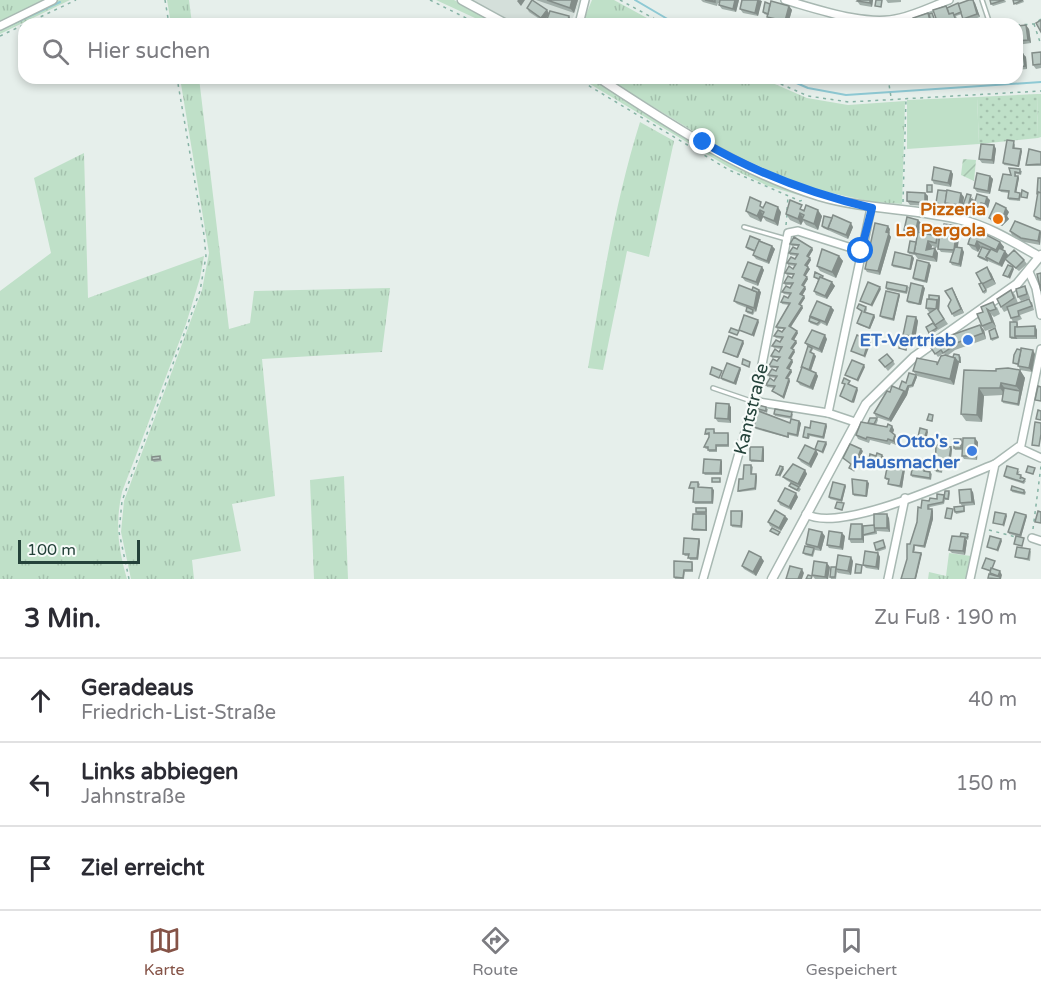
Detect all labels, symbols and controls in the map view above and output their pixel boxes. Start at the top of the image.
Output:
search box [18,18,1023,84]
icon: search [39,35,72,68]
text: Hier suchen [87,38,210,64]
route end [689,128,715,154]
place label: Pizzeria La Pergola [895,198,986,241]
marker: Pizzeria La Pergola [991,212,1005,226]
route start [847,237,873,263]
place label: ET-Vertrieb [860,329,956,351]
marker: ET-Vertrieb [961,333,975,347]
street label: Kantstraße [729,361,773,457]
place label: Otto's - Hausmacher [852,430,961,473]
marker: Otto's - Hausmacher [965,444,979,458]
scale bar [18,537,140,564]
text: 100 m [27,540,76,560]
text: 3 Min. [24,603,101,634]
text: Zu Fuß · 190 m [874,606,1017,630]
text: Geradeaus [81,675,193,701]
icon: ahead [24,684,57,717]
text: 40 m [968,688,1017,712]
text: Friedrich-List-Straße [81,701,276,725]
text: Links abbiegen [81,759,239,785]
icon: left [24,768,57,801]
text: 150 m [956,772,1017,796]
text: Jahnstraße [81,785,185,809]
icon: arrive [24,852,57,885]
text: Ziel erreicht [81,855,204,881]
tab: Karte [144,924,185,980]
tab: Route [472,924,518,980]
tab: Gespeichert [806,924,897,980]

